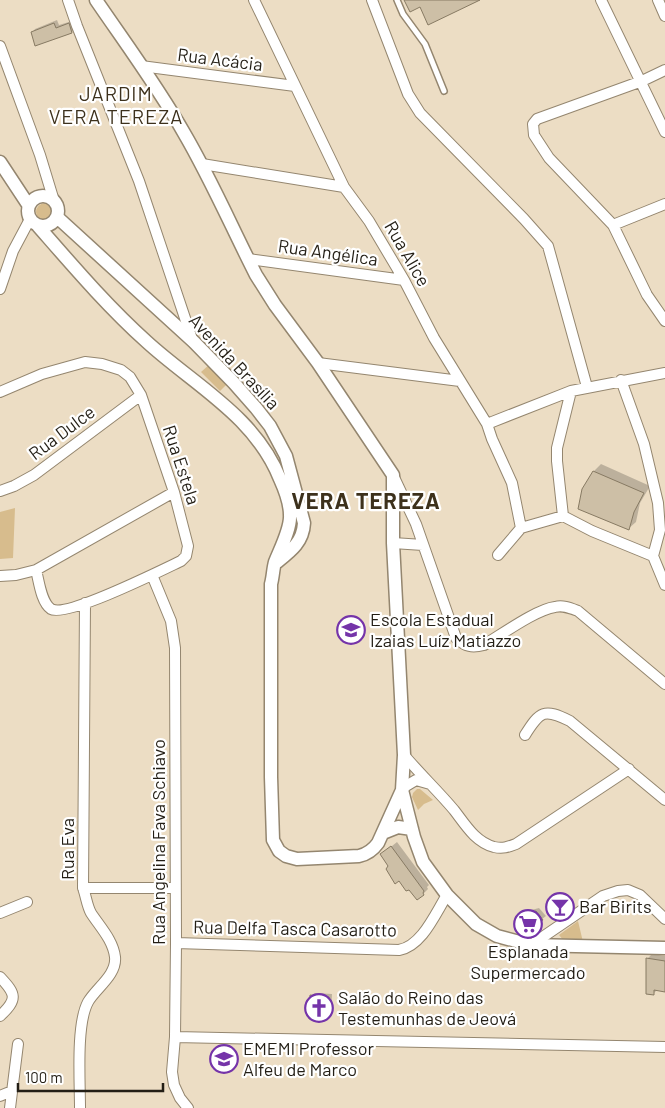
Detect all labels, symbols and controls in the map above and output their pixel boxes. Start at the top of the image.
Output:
street label: Rua Acácia [176,43,264,75]
district label: JARDIM VERA TEREZA [49,81,183,128]
street label: Rua Alice [380,217,435,290]
street label: Rua Angélica [277,234,379,270]
street label: Avenida Brasília [185,309,285,414]
street label: Rua Dulce [24,400,99,464]
street label: Rua Estela [159,422,205,507]
district label: VERA TEREZA [291,487,441,513]
place label: Escola Estadual Izaias Luíz Matiazzo [370,608,521,651]
school or university icon: Escola Estadual Izaias Luíz Matiazzo [336,615,366,645]
street label: Rua Angelina Fava Schiavo [147,739,169,945]
street label: Rua Eva [56,818,78,880]
bar icon: Bar Birits [545,892,575,922]
place label: Bar Birits [579,895,652,917]
supermarket icon: Esplanada Supermercado [513,909,543,939]
street label: Rua Delfa Tasca Casarotto [193,915,397,941]
place label: Esplanada Supermercado [470,940,586,983]
place label: Salão do Reino das Testemunhas de Jeová [338,986,516,1029]
church icon: Salão do Reino das Testemunhas de Jeová [304,993,334,1023]
place label: EMEMI Professor Alfeu de Marco [243,1037,374,1080]
school or university icon: EMEMI Professor Alfeu de Marco [209,1044,239,1074]
scale bar [18,1060,162,1092]
text: 100 m [25,1068,63,1086]

